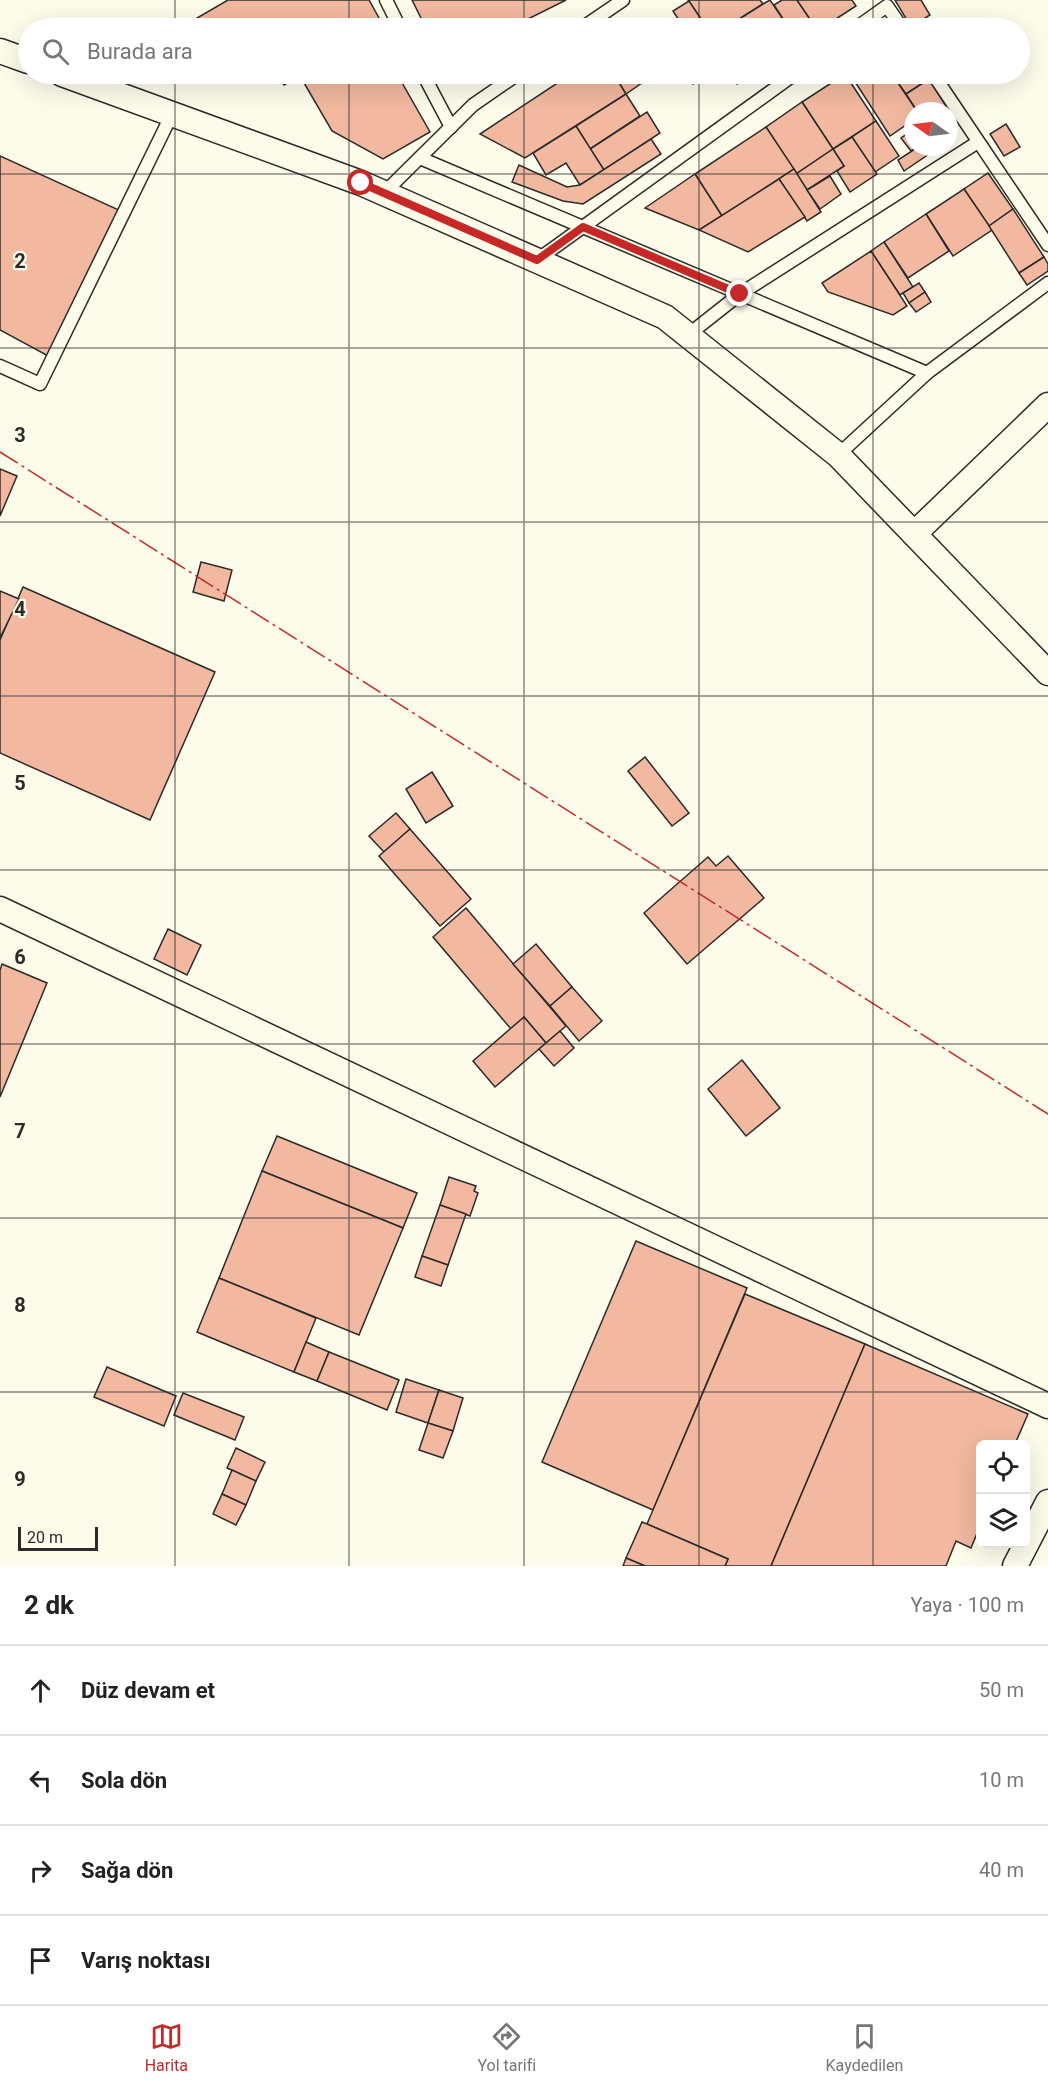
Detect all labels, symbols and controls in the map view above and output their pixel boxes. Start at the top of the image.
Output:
search box [18,18,1030,84]
icon: search [39,35,72,68]
text: Burada ara [87,39,193,64]
north arrow [904,102,958,156]
route start [347,169,373,195]
text: 2 [14,249,26,273]
route end [726,280,752,306]
text: 3 [14,423,26,447]
text: 4 [14,597,26,621]
text: 5 [14,771,26,795]
text: 6 [14,945,26,969]
text: 7 [14,1119,26,1143]
text: 8 [14,1293,26,1317]
map controls [976,1440,1030,1548]
button: locate [976,1440,1030,1494]
text: 9 [14,1467,26,1491]
button: layers [976,1494,1030,1548]
scale bar [18,1524,98,1552]
text: 20 m [27,1528,63,1547]
text: 2 dk [24,1590,74,1620]
text: Yaya · 100 m [910,1593,1024,1617]
icon: ahead [24,1674,57,1707]
text: Düz devam et [81,1678,215,1703]
text: 50 m [979,1678,1024,1702]
icon: left [24,1764,57,1797]
text: Sola dön [81,1768,167,1793]
text: 10 m [979,1768,1024,1792]
icon: right [24,1854,57,1887]
text: Sağa dön [81,1858,173,1883]
text: 40 m [979,1858,1024,1882]
icon: arrive [24,1944,57,1977]
text: Varış noktası [81,1948,211,1973]
tab: Harita [145,2020,188,2075]
tab: Yol tarifi [477,2020,536,2075]
tab: Kaydedilen [826,2020,903,2075]

